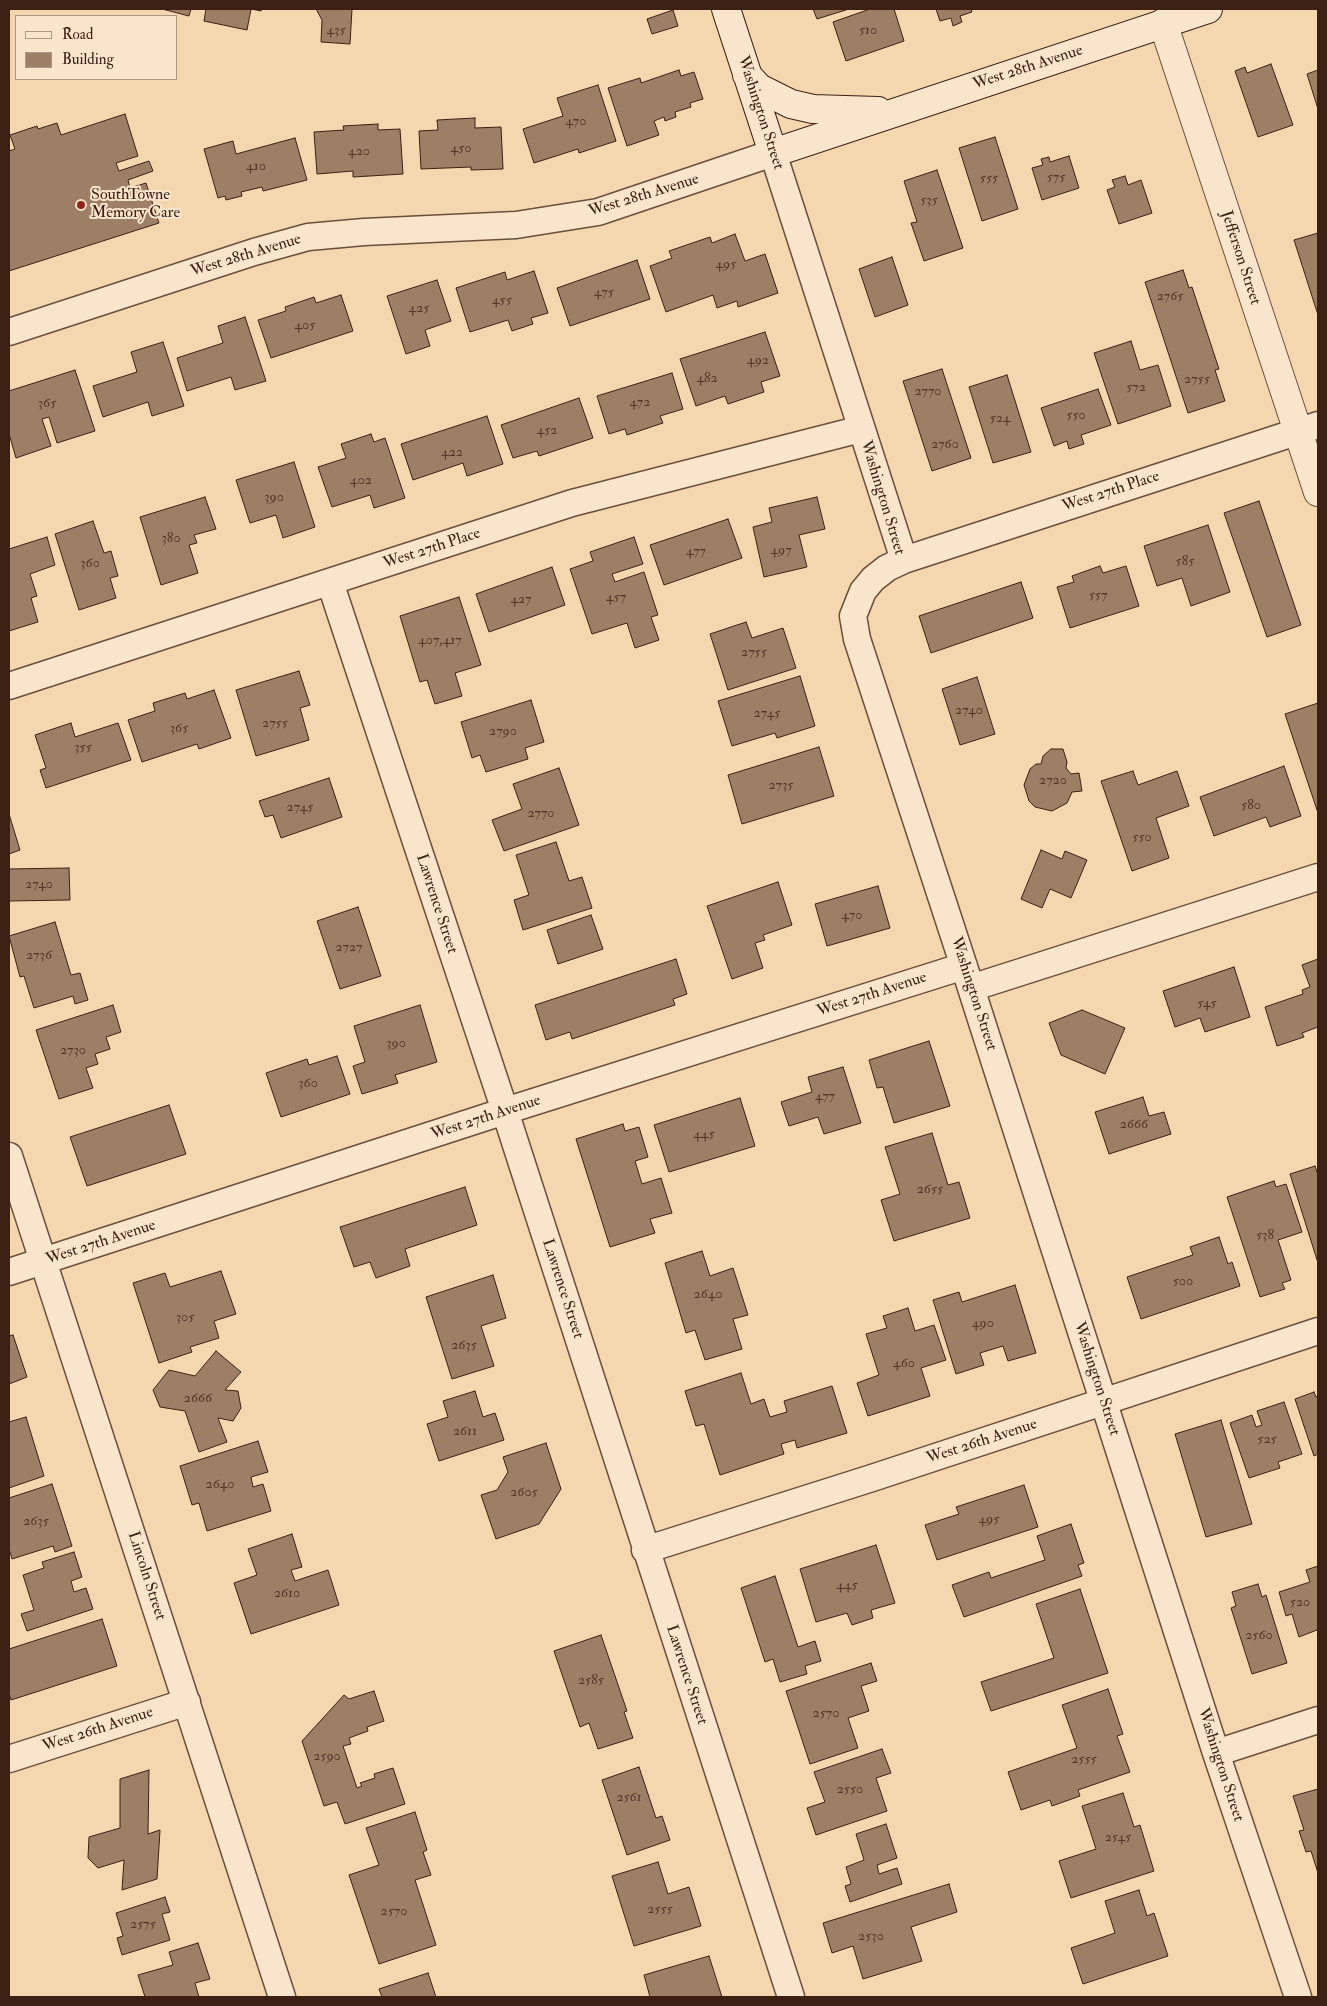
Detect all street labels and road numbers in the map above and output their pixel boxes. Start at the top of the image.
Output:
street label: West 28th Avenue [971,41,1085,95]
street label: Washington Street [733,54,787,172]
street label: West 28th Avenue [586,170,702,222]
street label: Jefferson Street [1216,208,1264,308]
street label: West 28th Avenue [188,230,304,282]
street label: Washington Street [855,438,909,558]
street label: West 27th Place [1060,467,1162,517]
street label: West 27th Place [381,524,483,574]
street label: Lawrence Street [411,852,461,956]
street label: Washington Street [946,935,1000,1053]
street label: West 27th Avenue [815,968,929,1022]
street label: West 27th Avenue [429,1091,543,1145]
street label: West 27th Avenue [44,1216,158,1270]
street label: Lawrence Street [537,1237,587,1341]
street label: Washington Street [1069,1320,1123,1438]
street label: West 26th Avenue [924,1415,1040,1469]
street label: Lincoln Street [123,1529,169,1623]
street label: Lawrence Street [661,1623,711,1727]
street label: West 26th Avenue [40,1703,156,1757]
street label: Washington Street [1193,1706,1247,1824]

